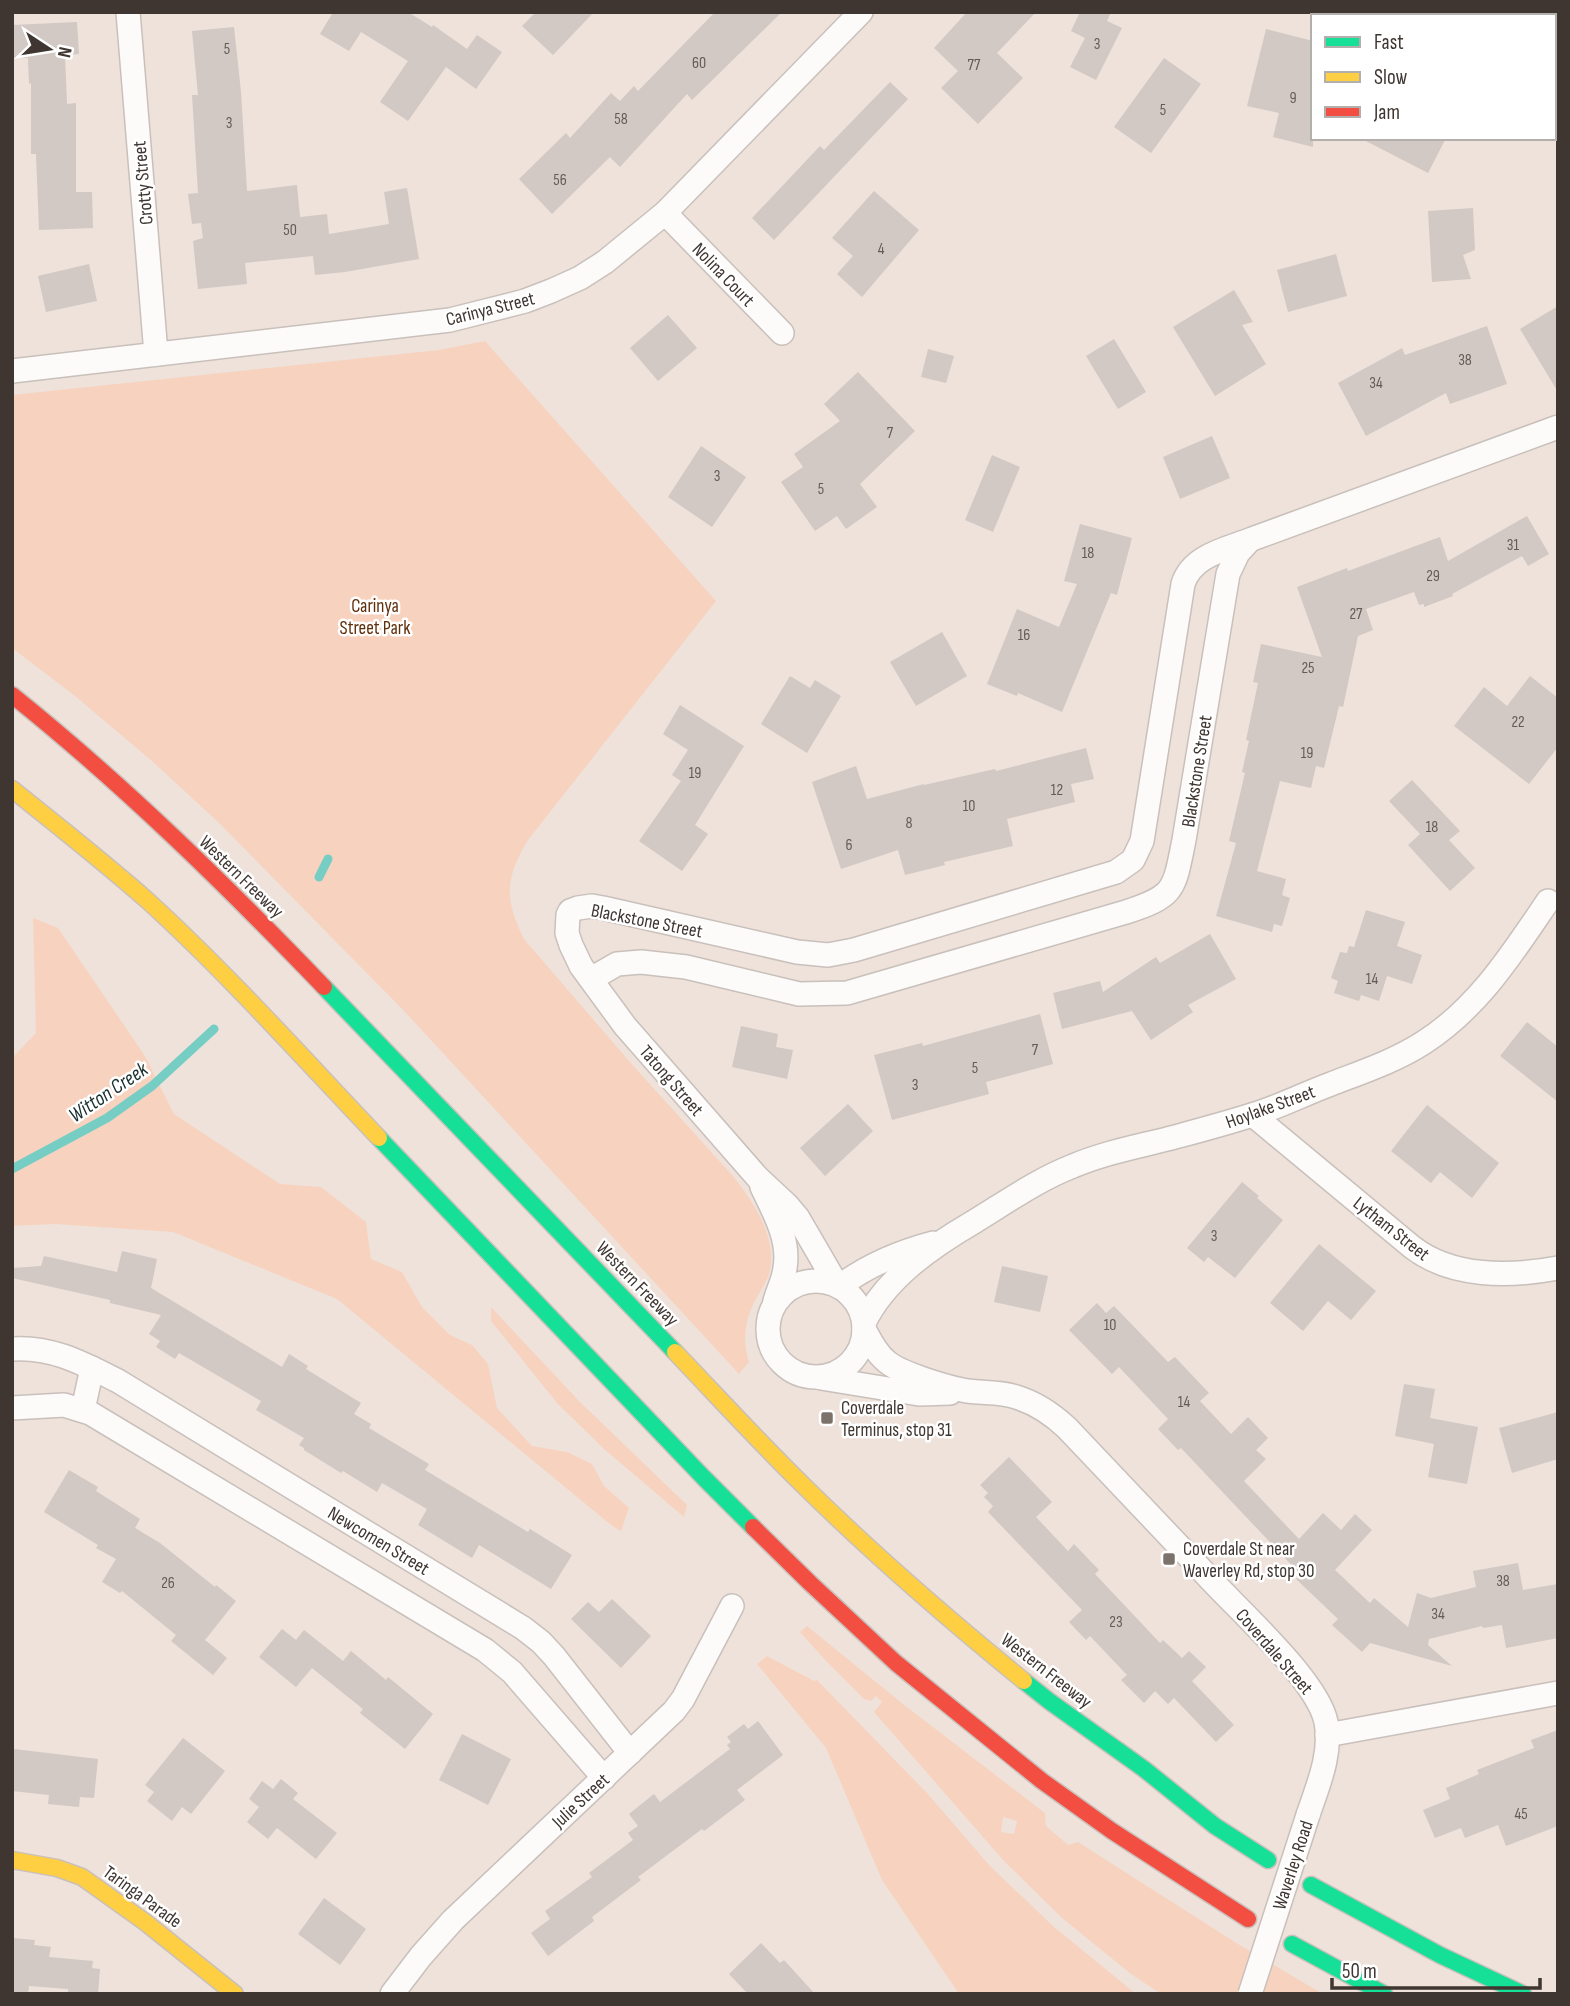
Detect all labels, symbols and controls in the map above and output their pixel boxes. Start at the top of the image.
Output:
north arrow [14,14,84,84]
legend [1311,14,1556,140]
text: Fast [1374,30,1404,55]
house number: 3 [1094,35,1100,54]
house number: 5 [224,40,230,59]
text: N [52,45,76,60]
house number: 60 [692,54,706,73]
house number: 77 [968,56,981,75]
text: Slow [1374,65,1408,90]
house number: 9 [1289,89,1297,108]
text: Jam [1373,100,1400,125]
house number: 5 [1160,101,1166,120]
house number: 58 [614,110,628,129]
house number: 3 [226,114,232,133]
street label: Crotty Street [128,140,159,226]
house number: 56 [553,171,567,190]
house number: 50 [283,221,297,240]
street label: Nolina Court [687,238,759,312]
house number: 4 [878,240,885,259]
street label: Carinya Street [444,287,537,332]
house number: 38 [1458,351,1472,370]
house number: 34 [1369,374,1383,393]
house number: 7 [887,424,894,443]
house number: 3 [714,467,720,486]
house number: 5 [818,480,824,499]
house number: 31 [1507,536,1520,555]
house number: 18 [1082,544,1094,563]
house number: 29 [1426,567,1440,586]
park label: Carinya Street Park [340,595,411,640]
house number: 27 [1349,605,1363,624]
house number: 16 [1018,626,1030,645]
house number: 25 [1301,659,1315,678]
street label: Blackstone Street [1177,713,1218,829]
house number: 22 [1511,713,1525,732]
house number: 19 [1301,744,1313,763]
house number: 19 [689,764,701,783]
house number: 12 [1051,781,1063,800]
house number: 10 [963,797,975,816]
house number: 8 [905,814,913,833]
house number: 18 [1426,818,1438,837]
street label: Western Freeway [194,831,289,924]
house number: 6 [845,836,853,855]
street label: Blackstone Street [589,899,705,944]
house number: 14 [1366,970,1378,989]
street label: Tatong Street [634,1041,708,1121]
house number: 7 [1032,1041,1039,1060]
water label: Witton Creek [64,1056,154,1128]
house number: 5 [972,1059,978,1078]
house number: 3 [912,1076,918,1095]
street label: Hoylake Street [1223,1081,1318,1134]
street label: Lytham Street [1348,1192,1434,1266]
house number: 3 [1211,1227,1217,1246]
street label: Western Freeway [591,1237,683,1332]
house number: 10 [1104,1316,1116,1335]
house number: 14 [1178,1393,1190,1412]
place label: Coverdale Terminus, stop 31 [841,1397,952,1442]
marker: Coverdale Terminus, stop 31 [819,1410,835,1426]
street label: Newcomen Street [323,1502,433,1581]
place label: Coverdale St near Waverley Rd, stop 30 [1183,1538,1315,1583]
marker: Coverdale St near Waverley Rd, stop 30 [1161,1551,1177,1567]
house number: 38 [1496,1572,1510,1591]
house number: 26 [161,1574,175,1593]
street label: Coverdale Street [1230,1604,1318,1700]
house number: 34 [1431,1605,1445,1624]
house number: 23 [1109,1613,1123,1632]
street label: Western Freeway [996,1629,1097,1714]
street label: Julie Street [547,1769,615,1834]
house number: 45 [1514,1805,1528,1824]
street label: Waverley Road [1268,1818,1319,1913]
street label: Taringa Parade [98,1861,186,1933]
scale bar [1332,1946,1540,1990]
text: 50 m [1342,1959,1377,1984]

